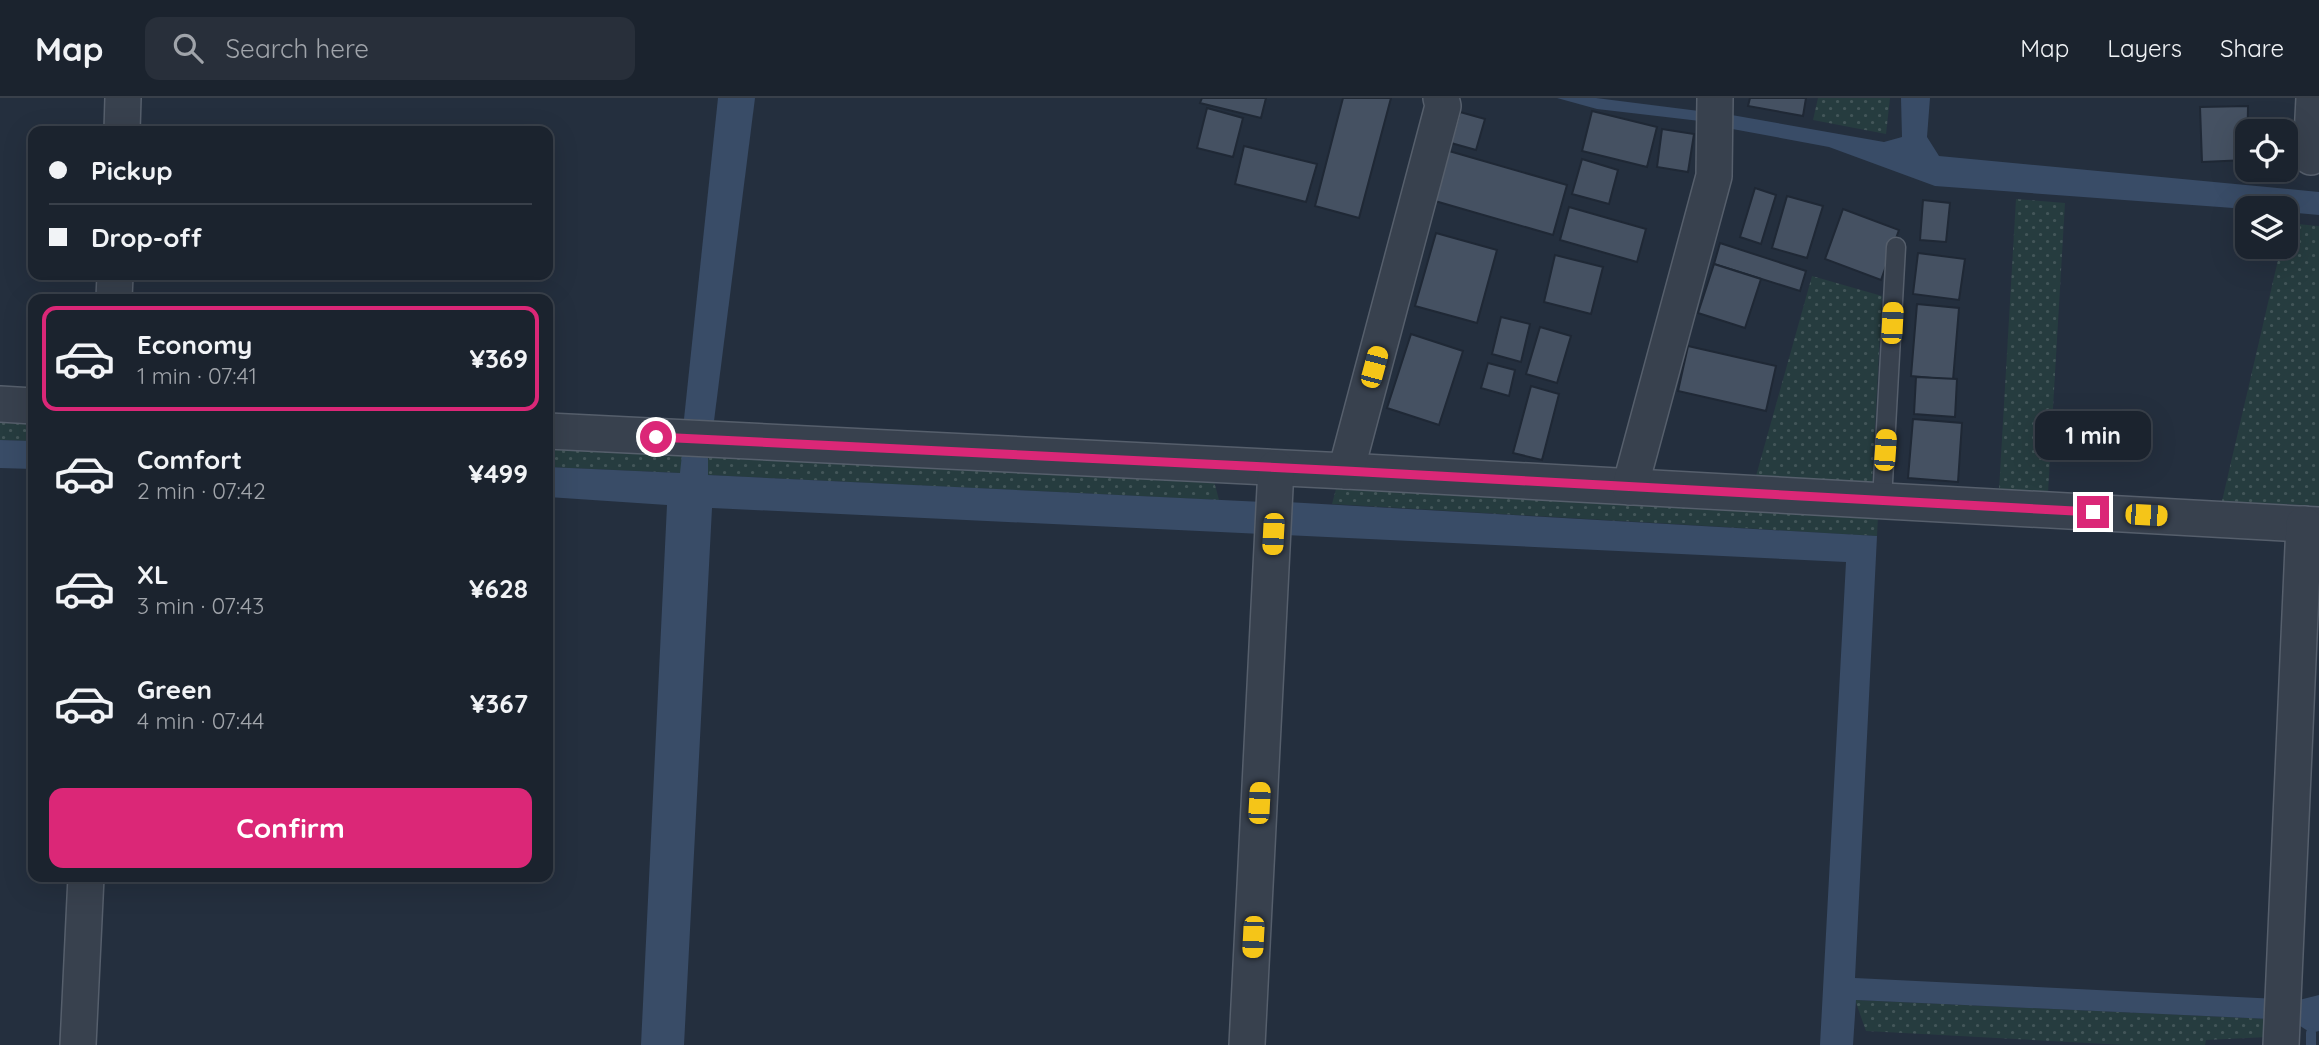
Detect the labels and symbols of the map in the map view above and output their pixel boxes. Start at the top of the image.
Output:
car [1881,301,1904,345]
car [1359,344,1390,390]
callout: 1 min [2035,410,2151,460]
route start [640,421,672,453]
car [1874,428,1897,472]
route end [2077,496,2109,528]
car [2125,503,2168,527]
car [1262,512,1285,556]
car [1248,781,1271,825]
car [1242,915,1265,959]

